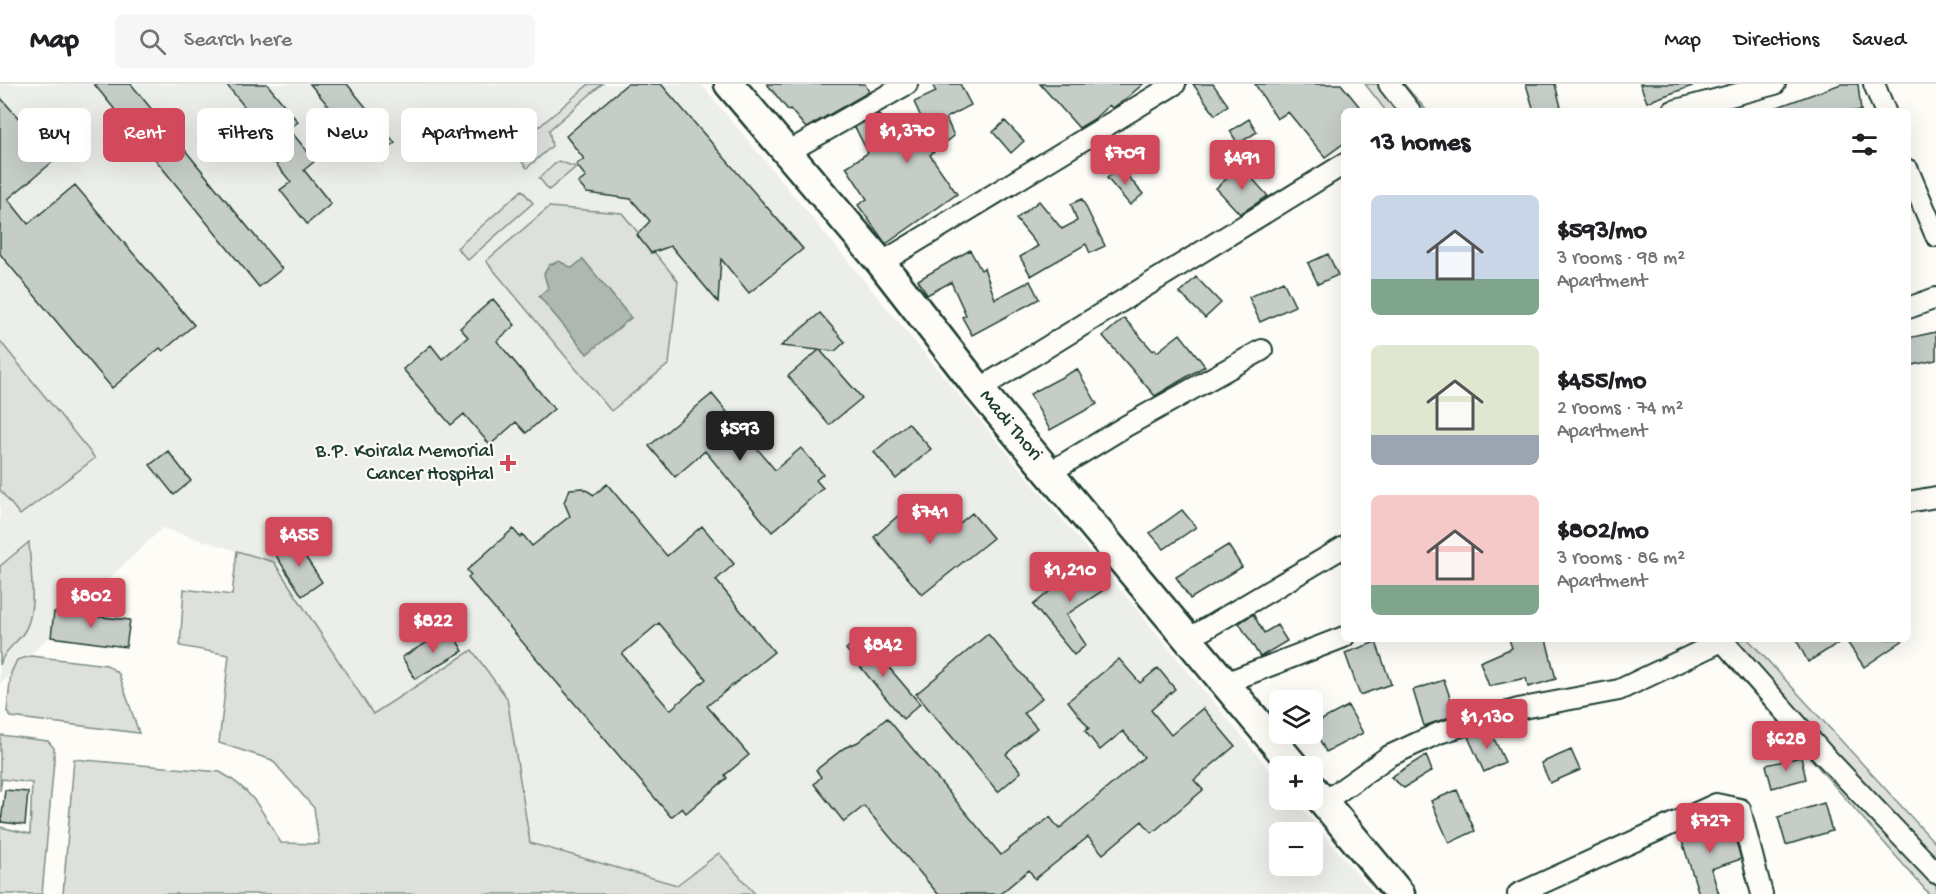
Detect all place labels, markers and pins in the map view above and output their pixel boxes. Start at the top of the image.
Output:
pin: $1,370 [858,113,956,164]
pin: $709 [1089,135,1161,186]
pin: $491 [1206,140,1278,191]
pin: $593 [704,411,776,462]
place label: B.P. Koirala Memorial Cancer Hospital [315,441,494,487]
marker: B.P. Koirala Memorial Cancer Hospital [499,454,517,472]
pin: $741 [894,494,966,545]
pin: $455 [263,517,335,568]
pin: $1,210 [1021,552,1119,603]
pin: $802 [55,578,127,629]
pin: $822 [397,603,469,654]
pin: $842 [847,627,919,678]
pin: $1,130 [1438,699,1536,750]
pin: $628 [1750,721,1822,772]
pin: $727 [1674,803,1746,854]

